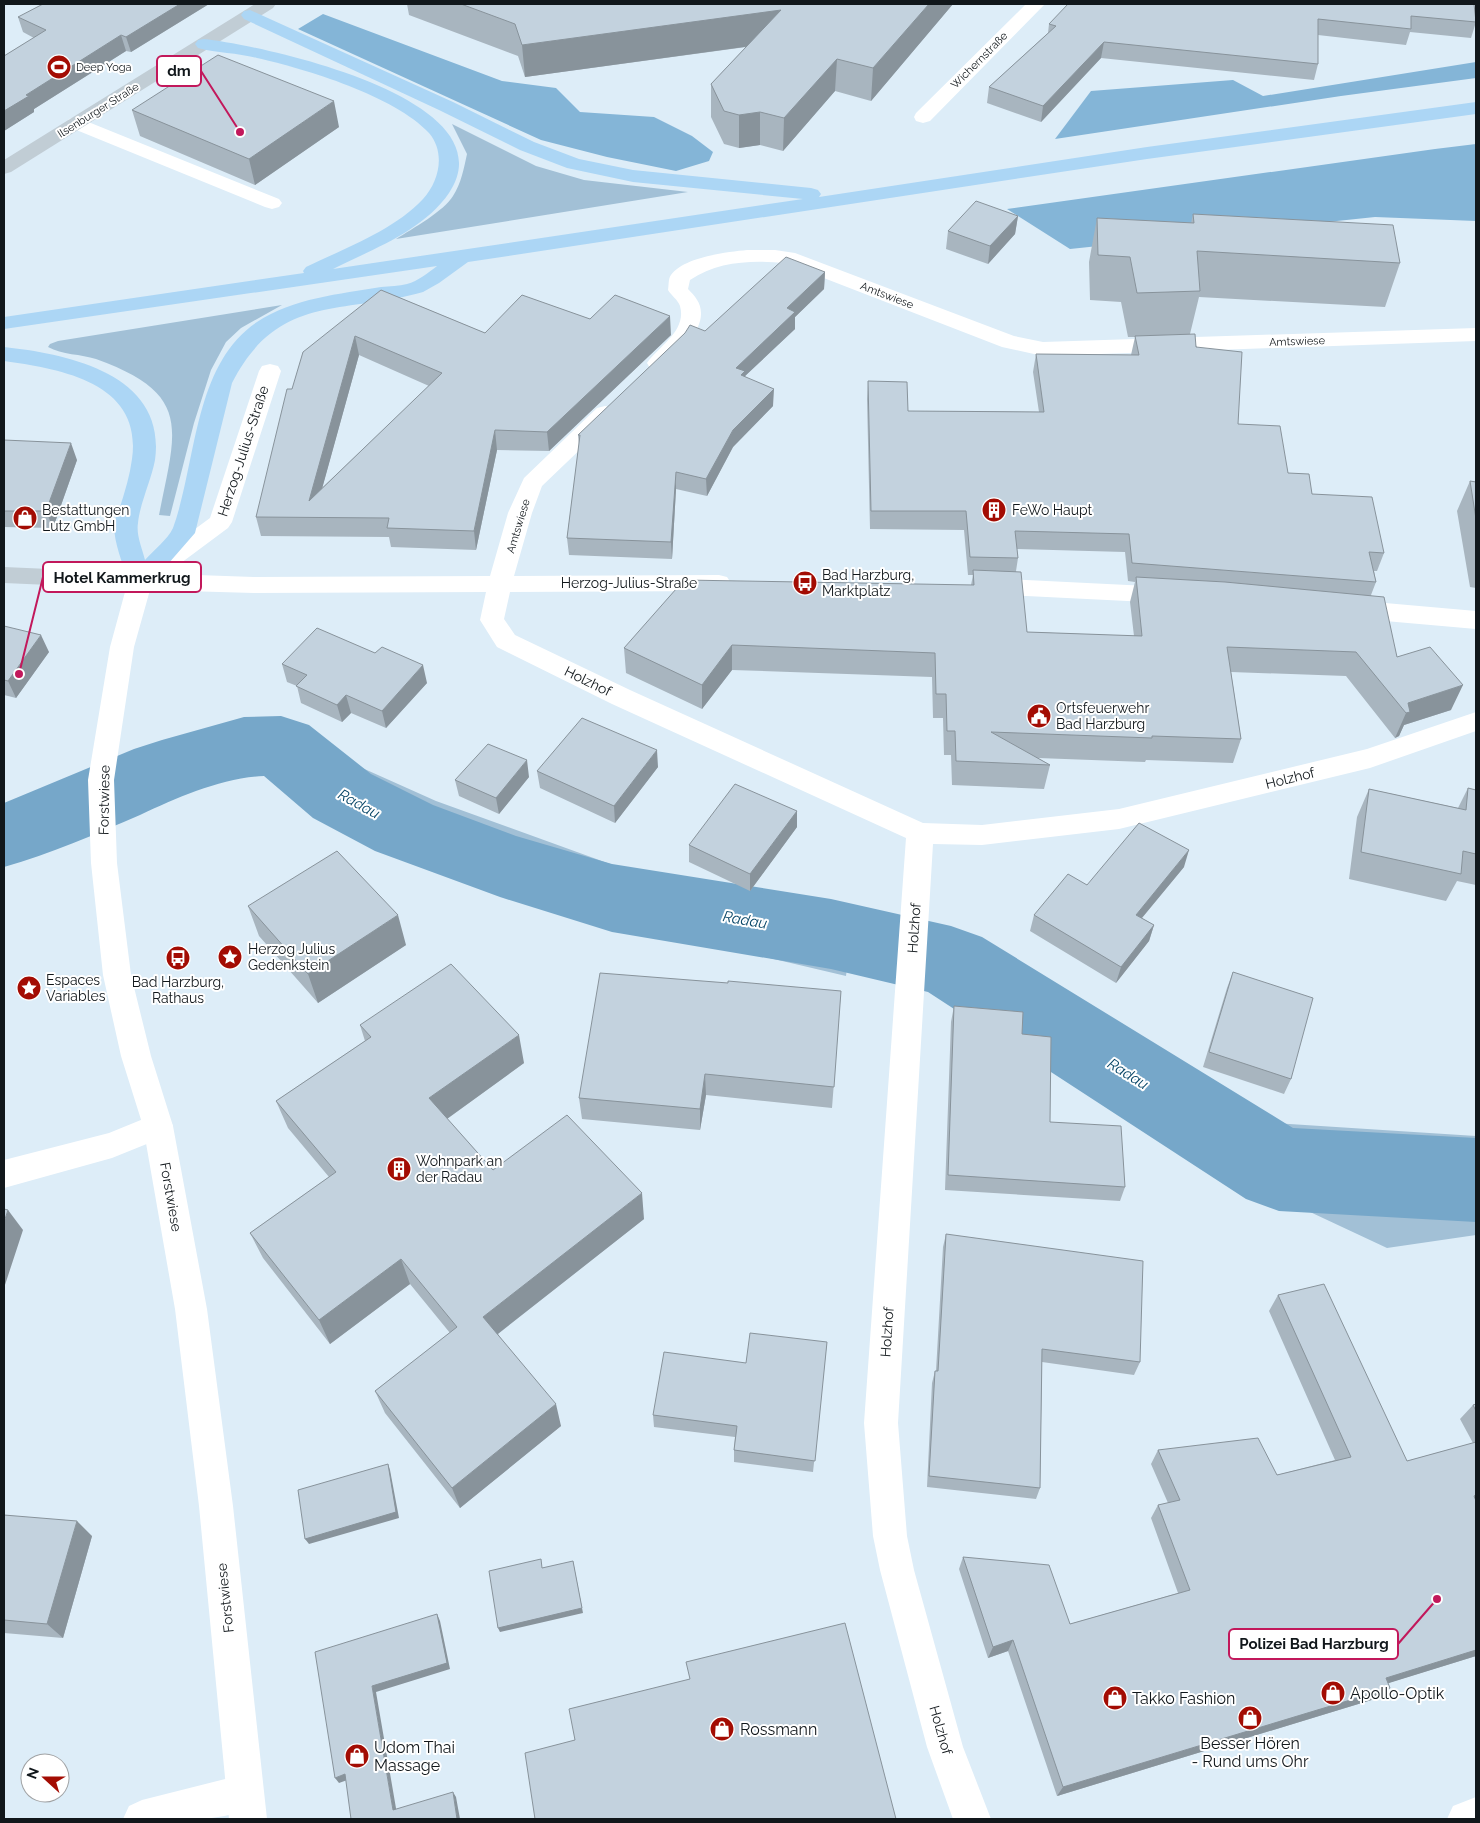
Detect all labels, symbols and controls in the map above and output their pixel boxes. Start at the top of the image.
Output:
street label: Wichernstraße [948,29,1011,91]
sports icon: Deep Yoga [46,54,72,80]
callout: dm [157,56,201,86]
place label: Deep Yoga [76,61,131,74]
text: dm [167,62,191,80]
street label: Ilsenburger Straße [55,80,142,141]
street label: Amtswiese [858,279,916,312]
street label: Amtswiese [1269,334,1326,349]
street label: Herzog-Julius-Straße [214,384,272,518]
street label: Amtswiese [504,497,533,555]
building icon: FeWo Haupt [981,497,1007,523]
place label: Bestattungen Lutz GmbH [42,502,129,534]
place label: FeWo Haupt [1012,502,1093,518]
shop icon: Bestattungen Lutz GmbH [12,505,38,531]
callout: Hotel Kammerkrug [43,562,201,592]
place label: Bad Harzburg, Marktplatz [822,567,914,599]
text: Hotel Kammerkrug [54,569,190,587]
bus stop icon: Bad Harzburg, Marktplatz [792,570,818,596]
street label: Herzog-Julius-Straße [561,575,697,591]
street label: Holzhof [562,663,615,700]
place label: Ortsfeuerwehr Bad Harzburg [1056,700,1149,732]
public building icon: Ortsfeuerwehr Bad Harzburg [1026,703,1052,729]
street label: Holzhof [1264,764,1318,792]
street label: Forstwiese [95,765,113,835]
water label: Radau [335,785,383,823]
street label: Holzhof [904,901,924,954]
water label: Radau [721,907,769,933]
place label: Herzog Julius Gedenkstein [248,941,335,973]
place icon: Herzog Julius Gedenkstein [217,944,243,970]
bus stop icon: Bad Harzburg, Rathaus [165,945,191,971]
place label: Espaces Variables [46,972,106,1004]
place label: Bad Harzburg, Rathaus [132,974,224,1006]
place icon: Espaces Variables [16,975,42,1001]
water label: Radau [1104,1055,1152,1094]
place label: Wohnpark an der Radau [416,1153,502,1185]
building icon: Wohnpark an der Radau [386,1156,412,1182]
street label: Forstwiese [157,1161,185,1233]
street label: Holzhof [877,1305,897,1358]
street label: Forstwiese [213,1562,237,1634]
callout: Polizei Bad Harzburg [1229,1629,1398,1659]
text: Polizei Bad Harzburg [1239,1635,1389,1653]
shop icon: Apollo-Optik [1320,1680,1346,1706]
place label: Apollo-Optik [1350,1684,1445,1703]
shop icon: Takko Fashion [1102,1685,1128,1711]
place label: Takko Fashion [1132,1689,1235,1708]
street label: Holzhof [926,1704,956,1758]
shop icon: Besser Hören - Rund ums Ohr [1237,1705,1263,1731]
shop icon: Rossmann [709,1716,735,1742]
place label: Rossmann [740,1720,817,1739]
place label: Besser Hören - Rund ums Ohr [1192,1734,1309,1771]
place label: Udom Thai Massage [374,1738,455,1775]
shop icon: Udom Thai Massage [344,1743,370,1769]
north arrow [20,1753,70,1803]
text: N [23,1765,42,1781]

